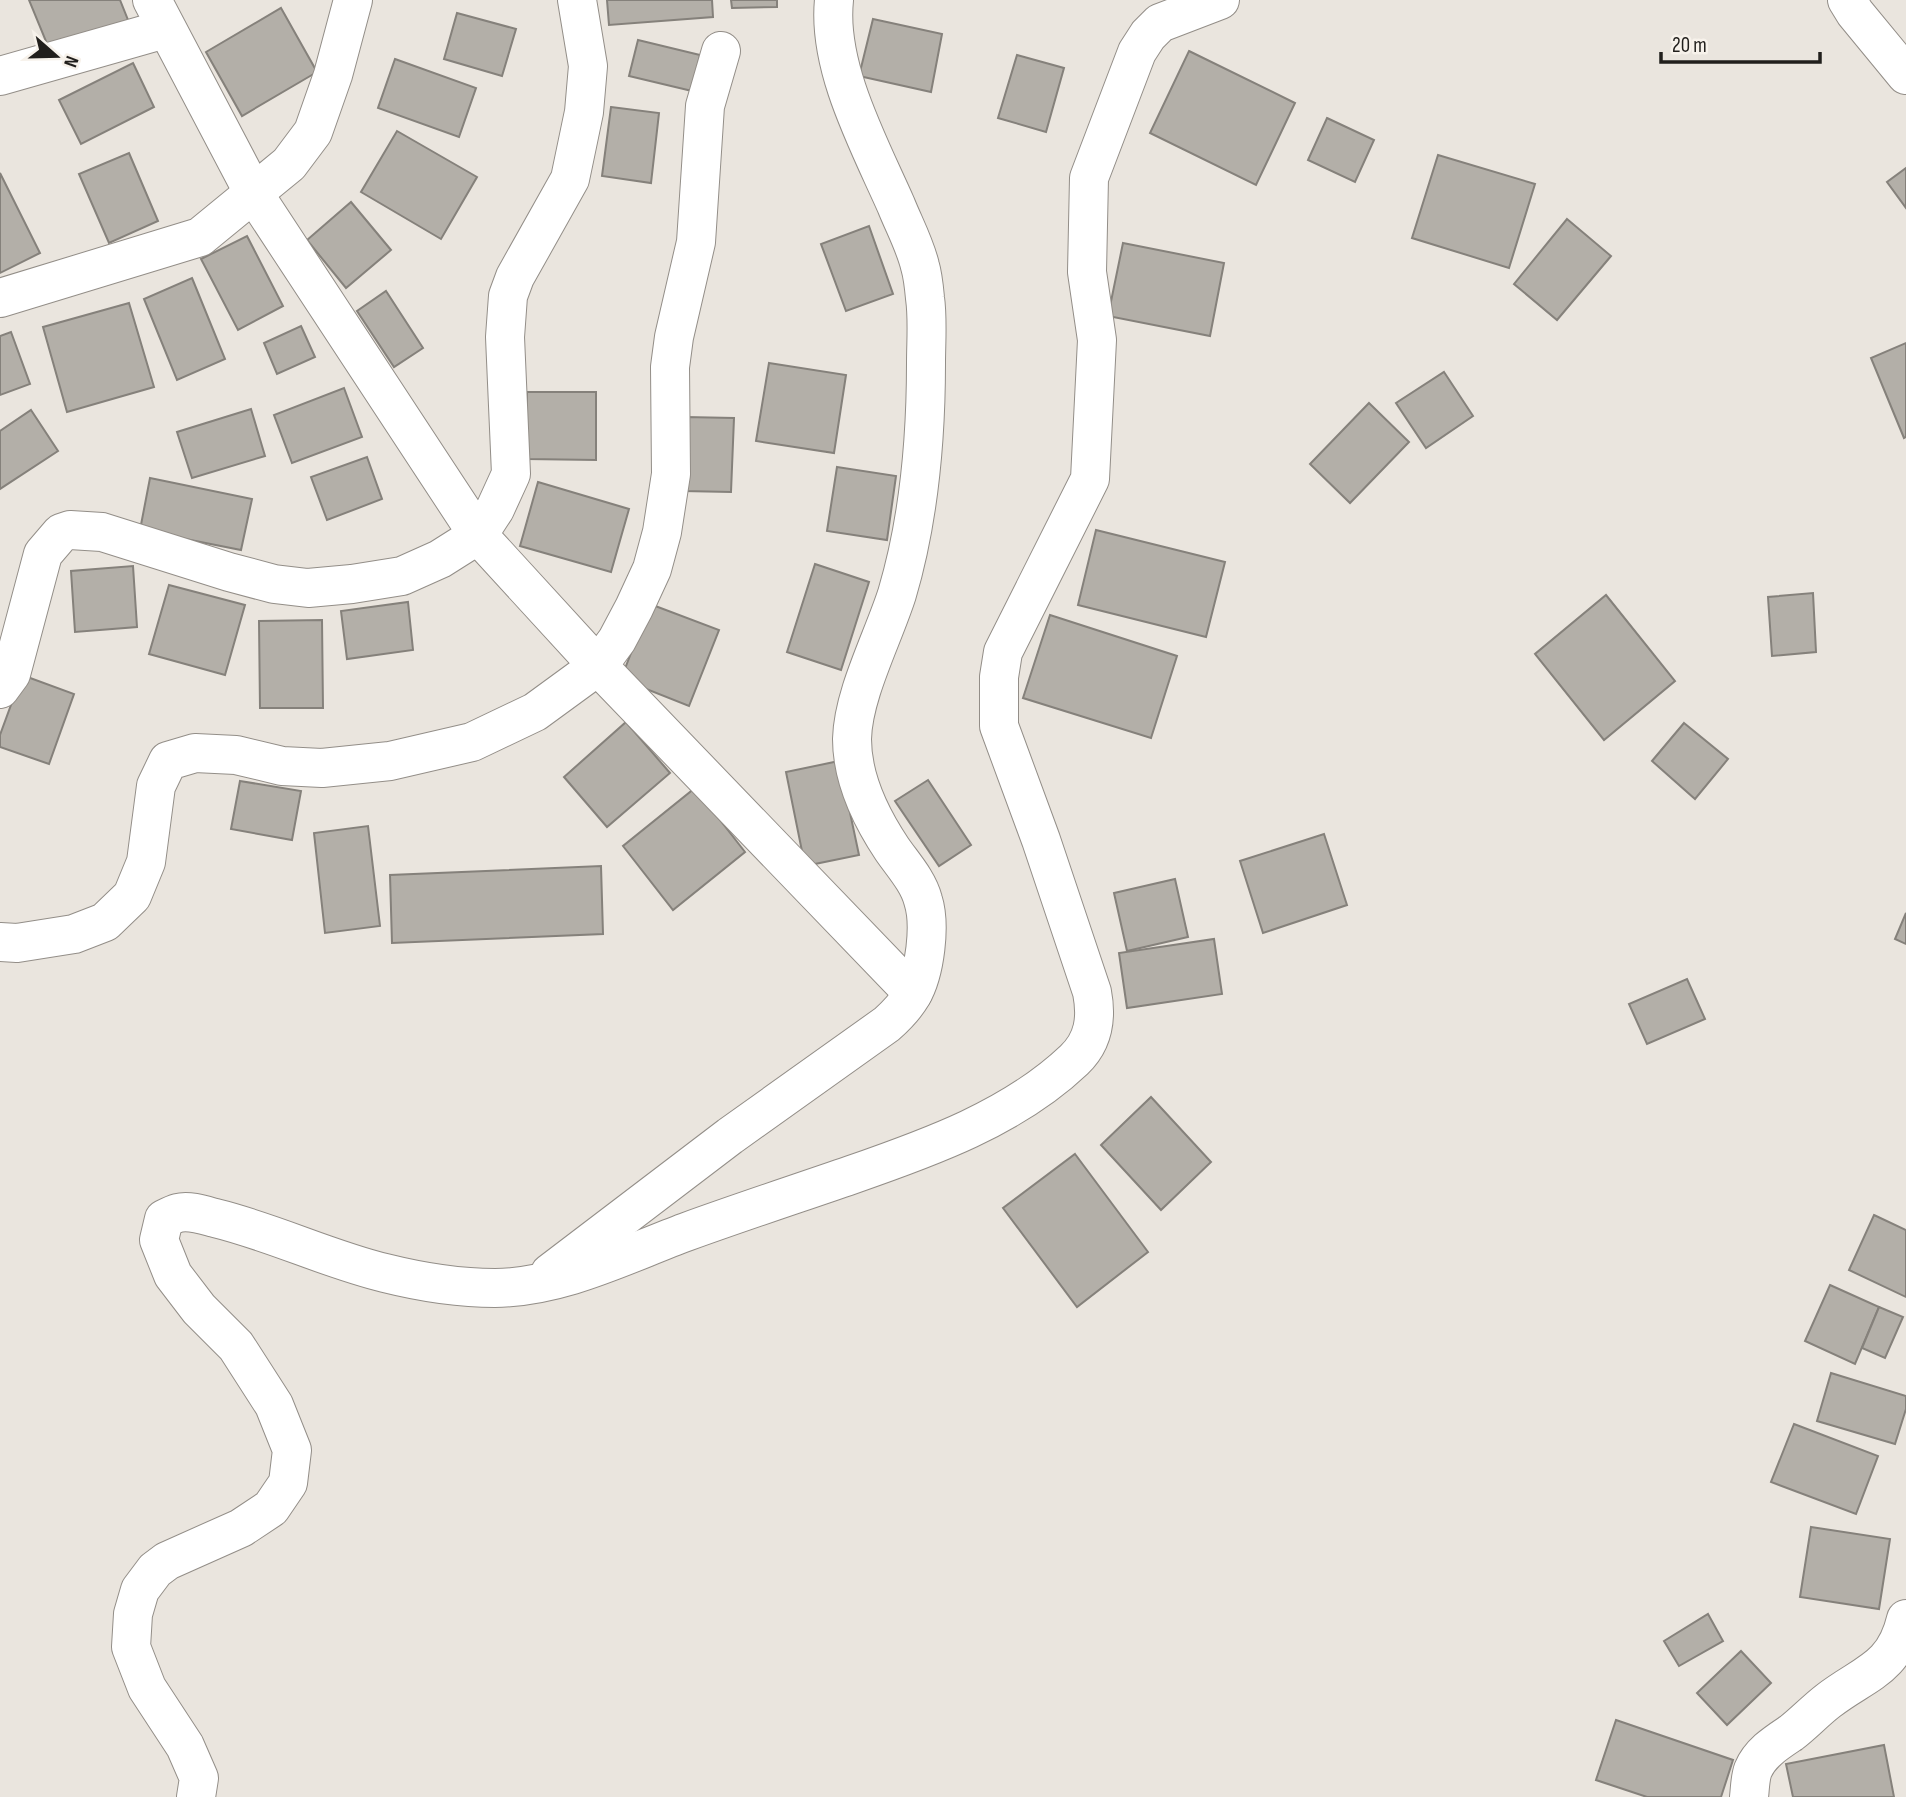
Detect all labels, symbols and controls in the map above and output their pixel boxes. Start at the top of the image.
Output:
north arrow [21,21,91,91]
scale bar [1661,21,1820,65]
text: 20 m [1672,33,1707,58]
text: N [58,53,83,70]

